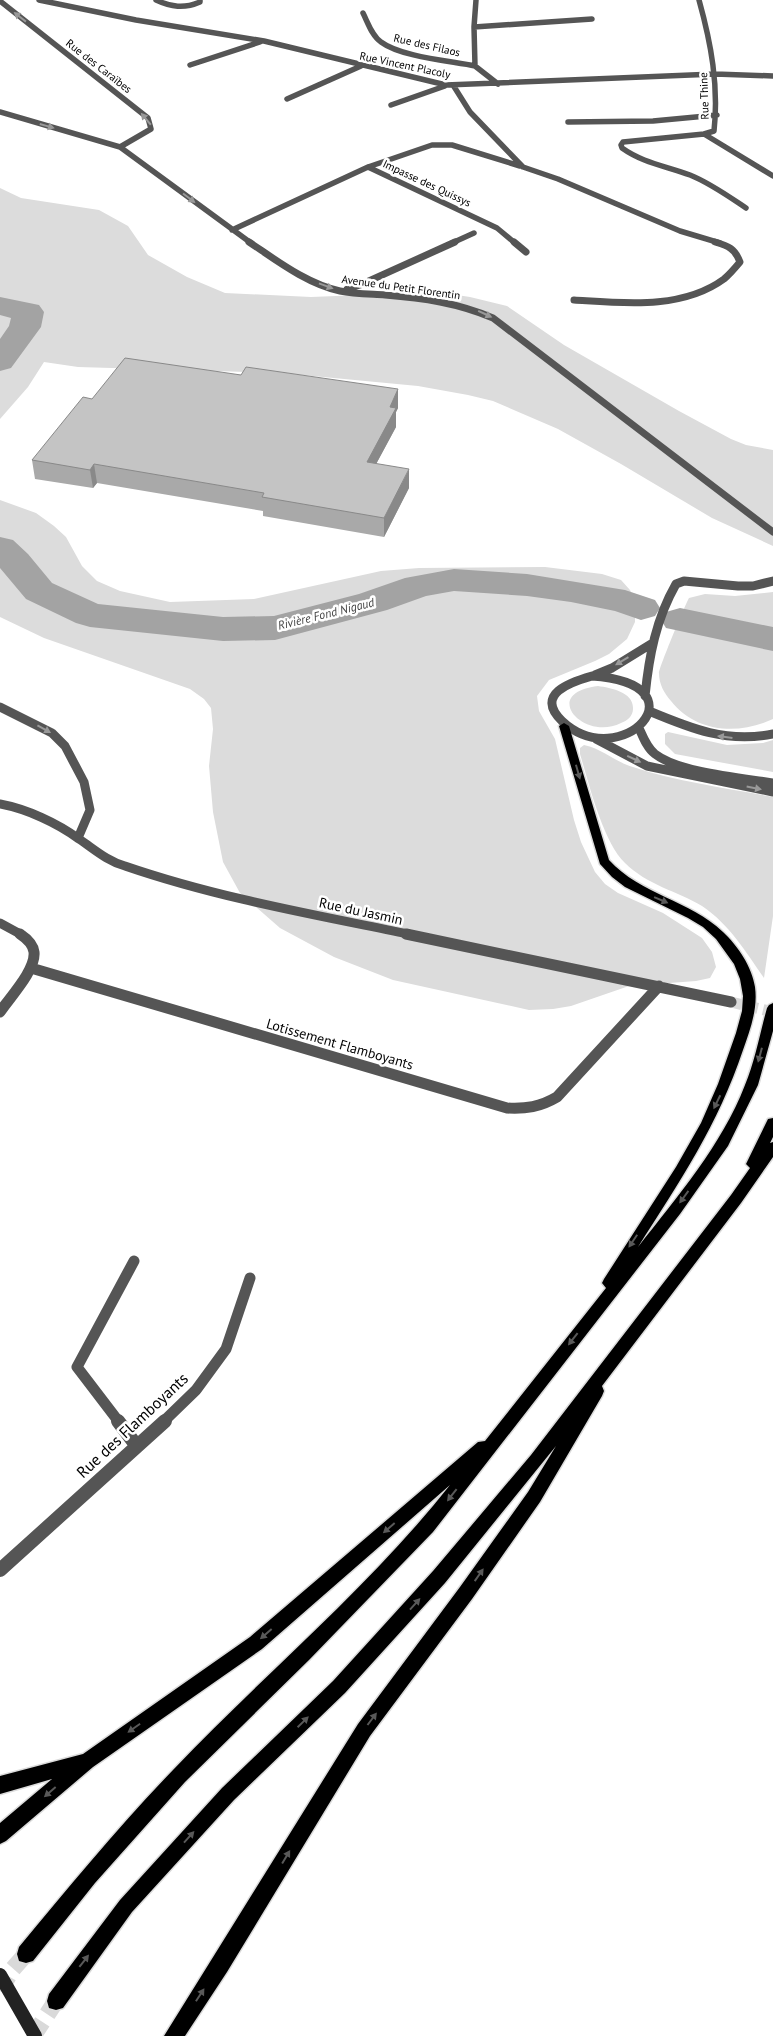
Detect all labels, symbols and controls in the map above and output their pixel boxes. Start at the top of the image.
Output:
one-way arrow [14,11,27,22]
street label: Rue des Filaos [392,31,462,60]
street label: Rue des Caraïbes [63,36,135,96]
street label: Rue Vincent Placoly [358,49,453,82]
street label: Rue Thine [696,72,712,120]
one-way arrow [141,112,151,125]
one-way arrow [39,122,54,130]
street label: Impasse des Quissys [381,156,474,210]
one-way arrow [182,193,195,204]
street label: Avenue du Petit Florentin [341,272,461,302]
one-way arrow [318,283,333,290]
one-way arrow [478,311,492,319]
water label: Rivière Fond Nigaud [276,594,377,633]
one-way arrow [615,657,629,666]
one-way arrow [36,725,51,733]
one-way arrow [716,733,732,741]
one-way arrow [626,755,641,764]
one-way arrow [575,765,583,780]
one-way arrow [746,784,762,792]
street label: Rue du Jasmin [318,893,404,929]
one-way arrow [654,896,668,904]
street label: Lotissement Flamboyants [264,1014,416,1074]
one-way arrow [756,1048,764,1063]
one-way arrow [713,1095,721,1110]
one-way arrow [679,1190,689,1204]
one-way arrow [629,1235,638,1248]
one-way arrow [568,1332,578,1346]
street label: Rue des Flamboyants [72,1368,192,1482]
one-way arrow [446,1488,457,1501]
one-way arrow [384,1522,396,1534]
one-way arrow [474,1568,484,1582]
one-way arrow [409,1598,421,1610]
one-way arrow [261,1628,273,1640]
one-way arrow [366,1713,377,1726]
one-way arrow [297,1716,309,1728]
one-way arrow [127,1723,141,1733]
one-way arrow [43,1787,56,1798]
one-way arrow [183,1832,195,1844]
one-way arrow [281,1851,291,1864]
one-way arrow [79,1954,89,1968]
one-way arrow [196,1989,205,2002]

